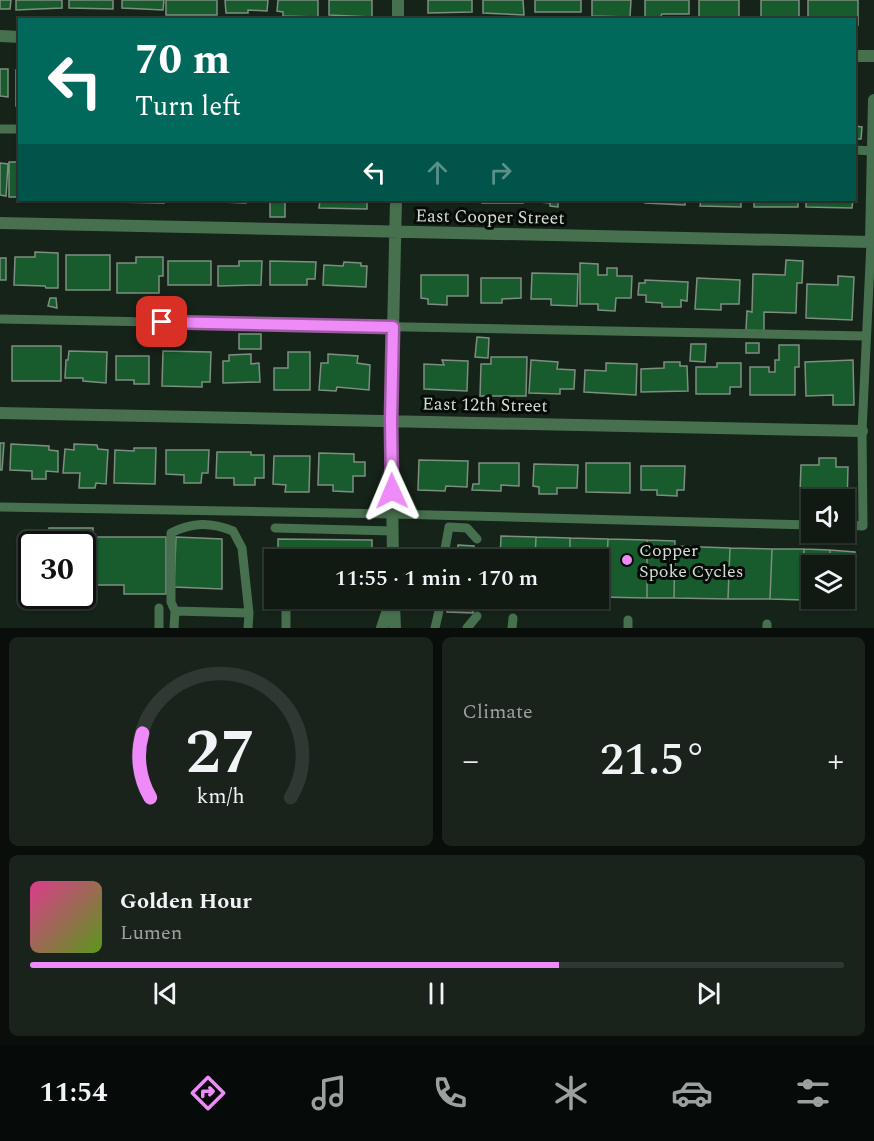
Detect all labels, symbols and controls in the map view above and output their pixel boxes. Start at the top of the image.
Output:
text: 70 m [135,29,230,92]
icon: left [36,42,114,120]
text: Turn left [135,86,241,128]
icon: left [358,156,391,189]
icon: ahead [421,156,454,189]
icon: right [484,156,517,189]
street label: East Cooper Street [415,202,565,232]
pin [136,296,187,347]
icon: arrive [145,305,178,338]
street label: East 12th Street [422,390,548,420]
position arrow [360,459,424,523]
map controls [801,489,855,609]
button: sound [801,489,855,543]
speed limit sign: 30 [18,531,96,609]
place label: Copper Spoke Cycles [639,537,744,585]
marker: Copper Spoke Cycles [620,553,634,567]
button: layers [801,555,855,609]
text: 11:55 · 1 min · 170 m [335,562,538,595]
text: Climate [463,697,533,727]
text: 27 [186,706,256,801]
text: 21.5° [600,726,707,795]
text: − [463,736,479,786]
text: + [827,736,844,786]
text: km/h [197,781,245,814]
text: Golden Hour [120,885,252,918]
text: Lumen [120,918,182,948]
icon: previous [149,977,182,1010]
icon: pause [420,977,453,1010]
icon: next [692,977,725,1010]
text: 11:54 [40,1072,107,1114]
icon: directions [187,1072,229,1114]
icon: music [308,1072,350,1114]
icon: phone [429,1072,471,1114]
icon: climate [550,1072,592,1114]
icon: car [671,1072,713,1114]
icon: filters [792,1072,834,1114]

